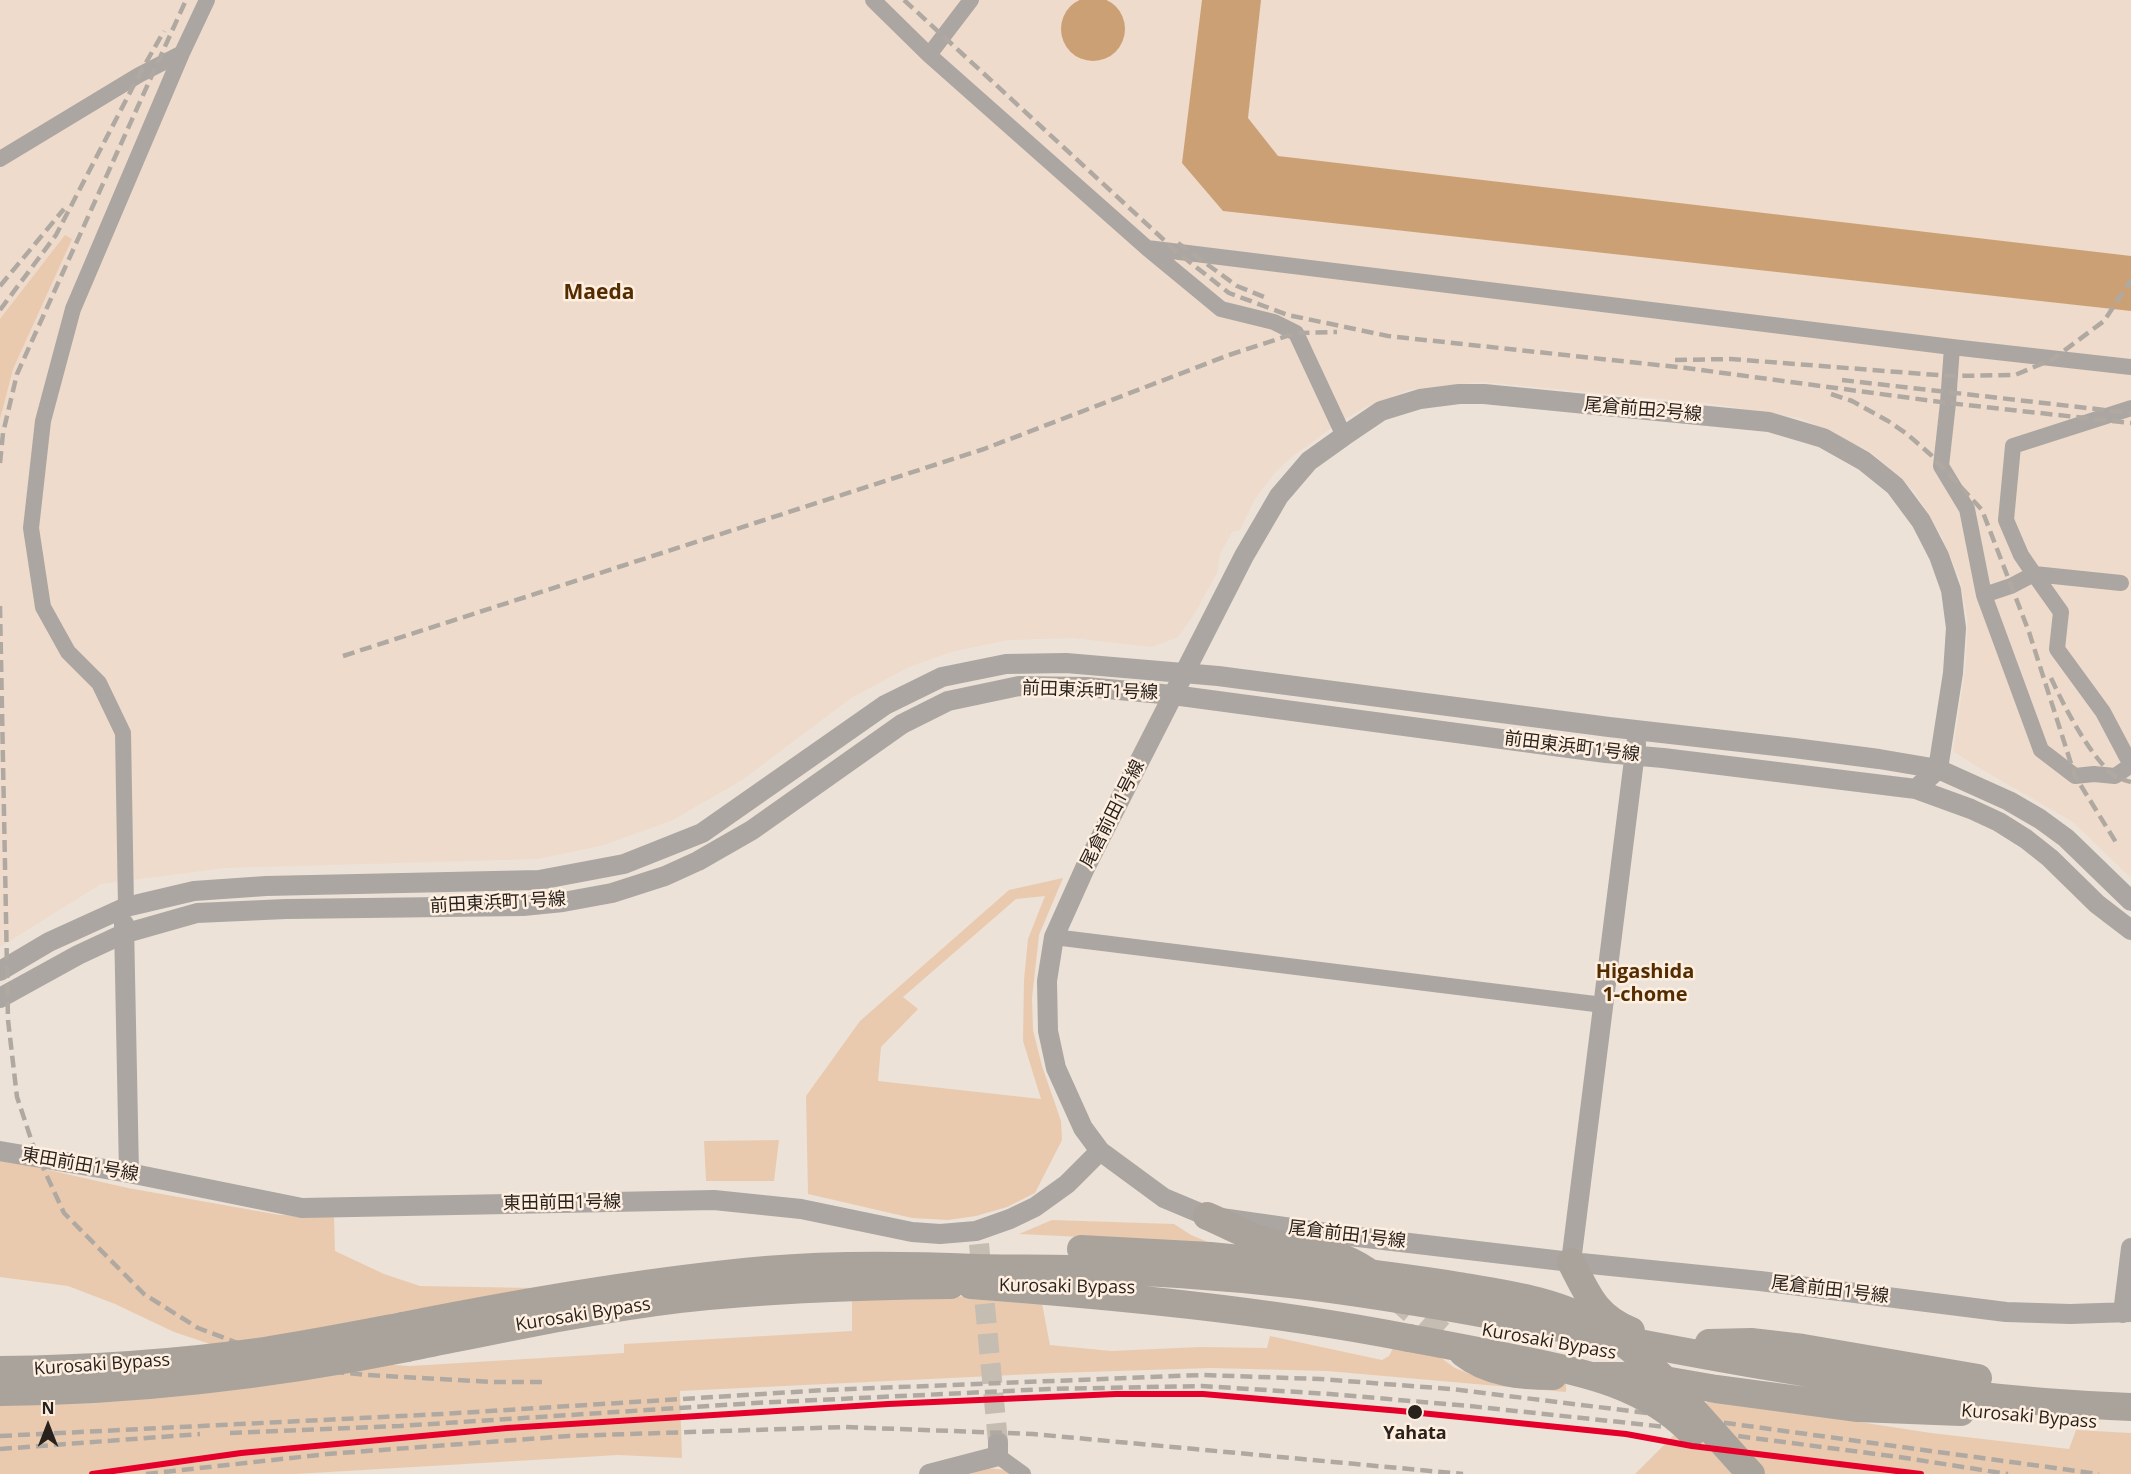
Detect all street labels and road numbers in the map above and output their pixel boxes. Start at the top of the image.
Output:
street label: 尾倉前田2号線 [1583,394,1703,426]
street label: 前田東浜町1号線 [1022,678,1158,704]
street label: 前田東浜町1号線 [1503,728,1641,766]
street label: 尾倉前田1号線 [1077,756,1149,872]
street label: 前田東浜町1号線 [429,889,567,917]
street label: 東田前田1号線 [20,1144,140,1186]
street label: 東田前田1号線 [503,1191,621,1215]
street label: 尾倉前田1号線 [1287,1217,1407,1253]
street label: 尾倉前田1号線 [1770,1272,1890,1308]
street label: Kurosaki Bypass [999,1275,1135,1299]
street label: Kurosaki Bypass [514,1294,652,1336]
street label: Kurosaki Bypass [1480,1320,1618,1364]
street label: Kurosaki Bypass [33,1349,171,1381]
street label: Kurosaki Bypass [1960,1400,2098,1434]

